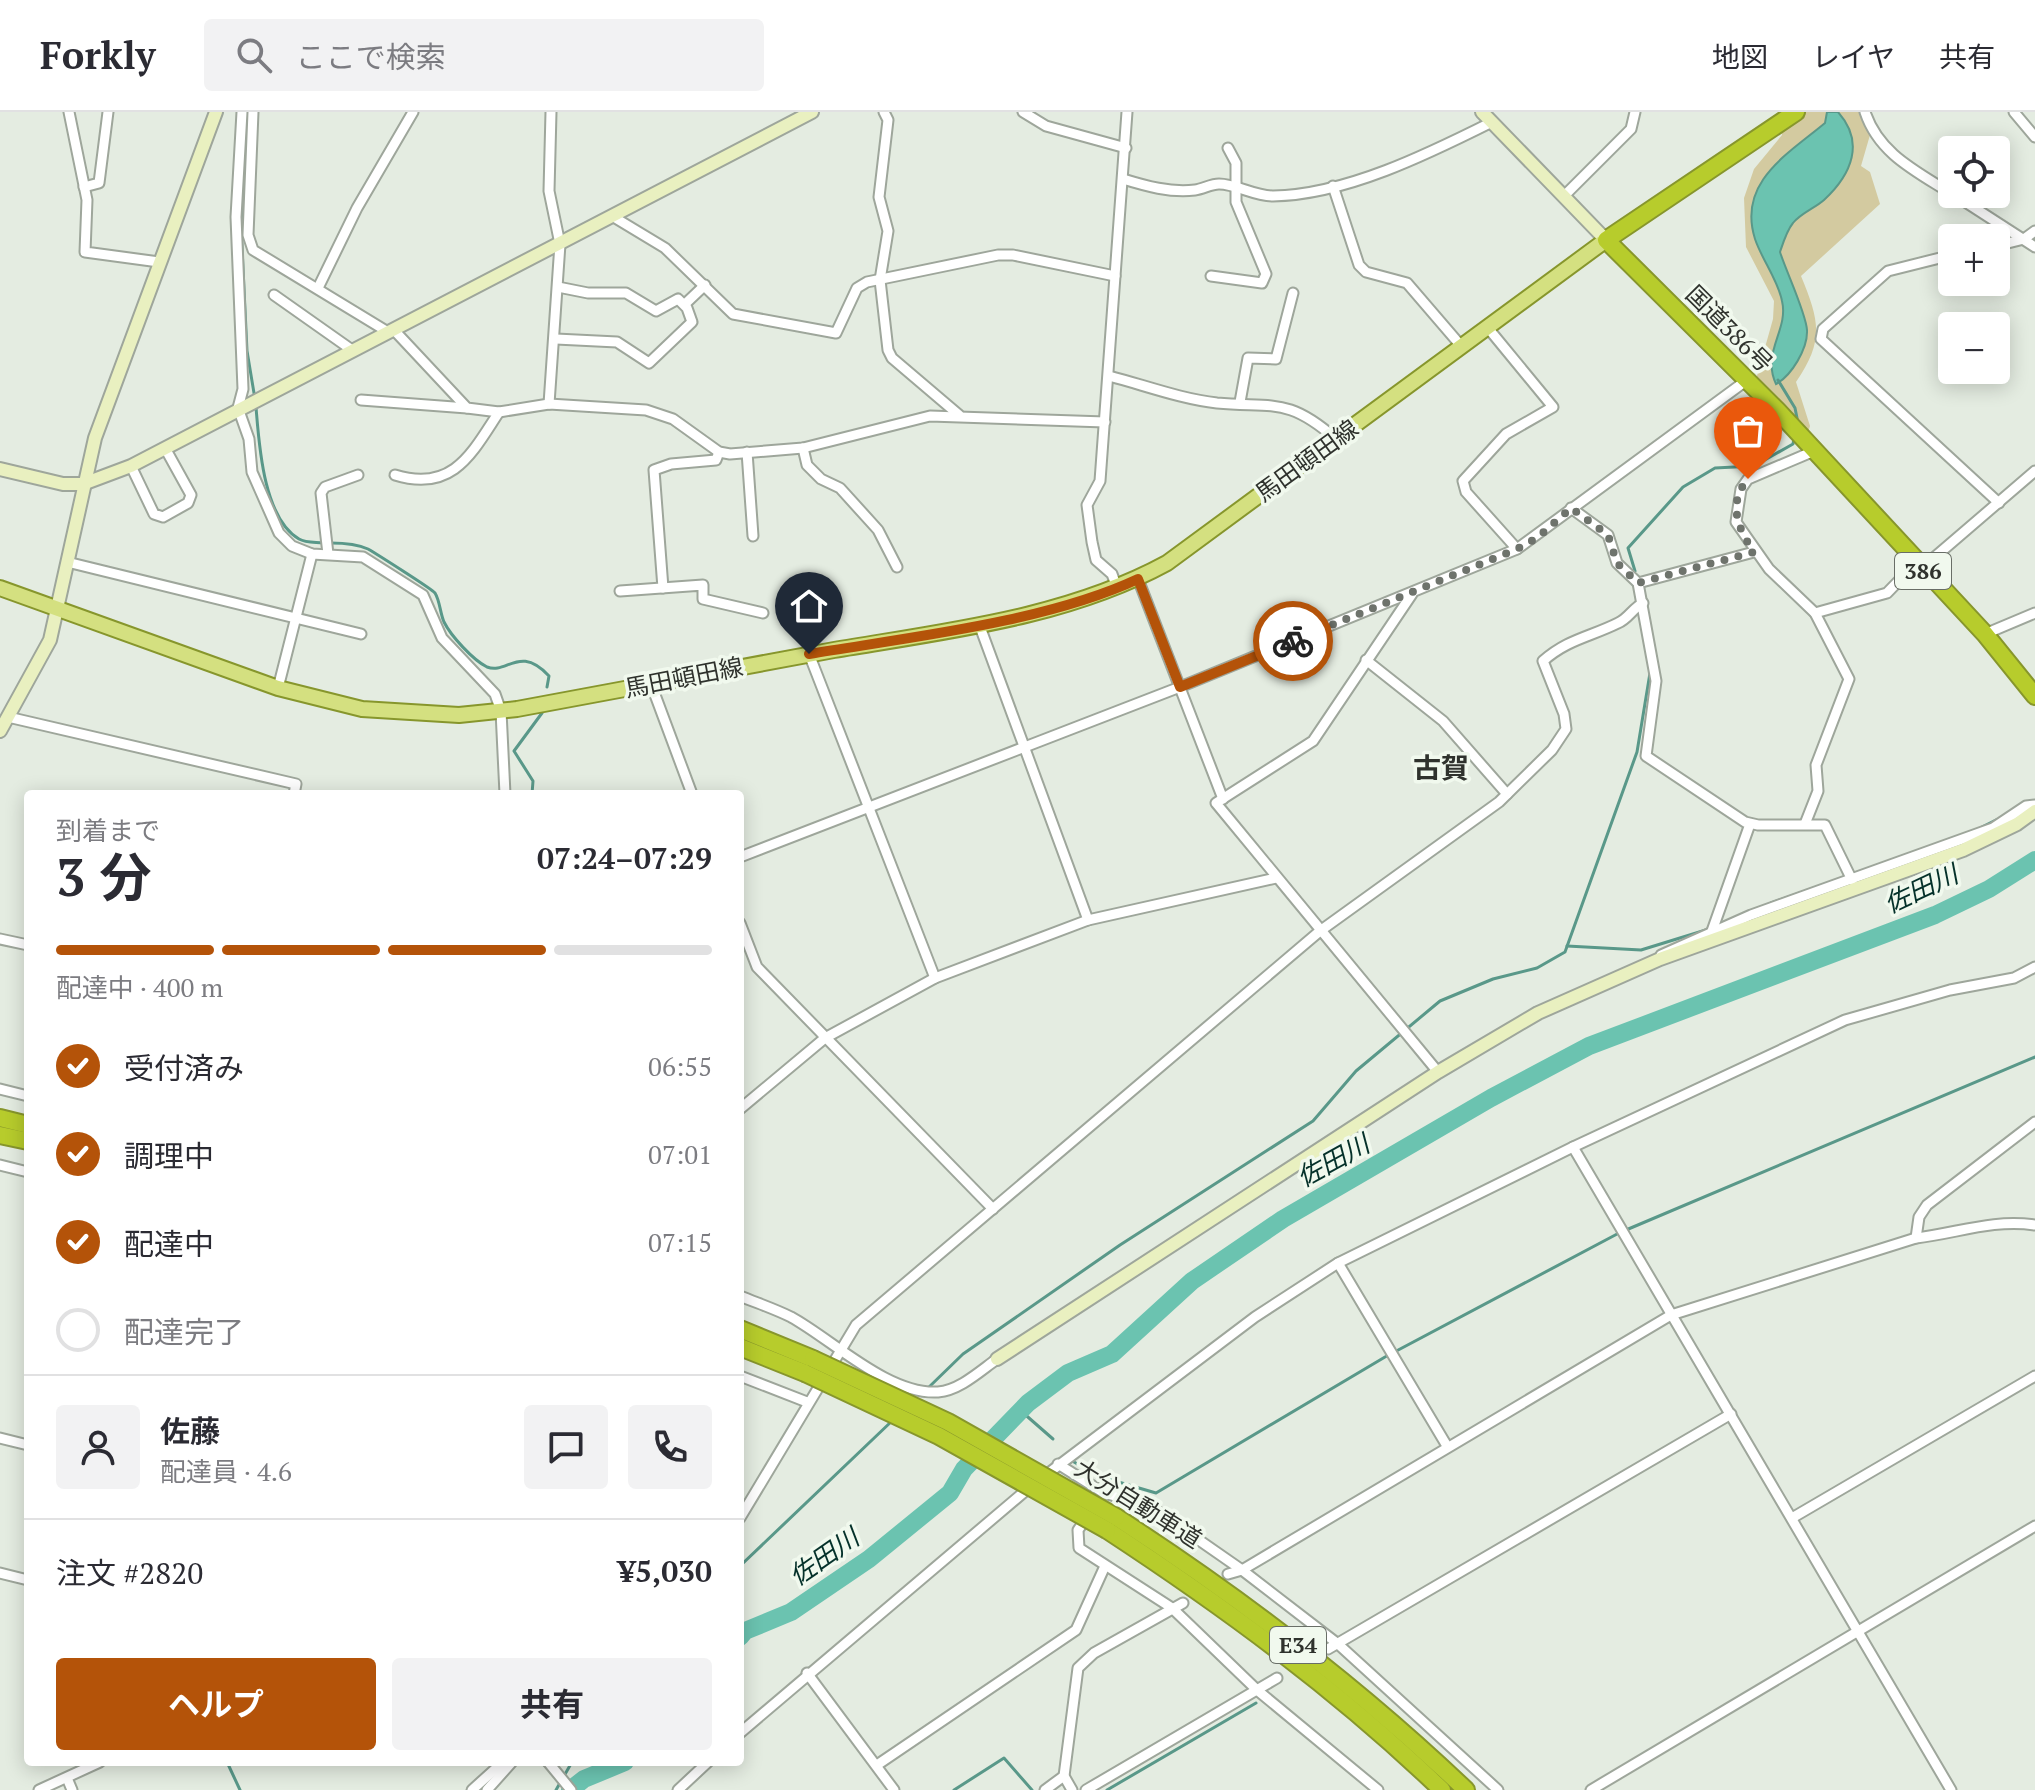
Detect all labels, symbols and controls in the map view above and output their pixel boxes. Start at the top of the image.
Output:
search box [204,19,764,91]
text: Forkly [40,30,156,80]
icon: search [232,33,276,77]
text: ここで検索 [296,37,446,77]
text: 地図 [1712,38,1768,75]
text: レイヤ [1812,38,1895,75]
text: 共有 [1939,38,1995,75]
map controls [1938,136,2010,384]
button: locate [1938,136,2010,208]
button: + [1938,224,2010,296]
street label: 国道386号 [1679,278,1780,379]
button: − [1938,312,2010,384]
pin [1714,397,1782,479]
icon: bag [1726,409,1770,453]
street label: 馬田頓田線 [1248,412,1364,508]
road number: 386 [1895,553,1951,589]
pin [775,572,843,654]
icon: home [787,584,831,628]
courier [1253,601,1333,681]
icon: bike [1271,619,1315,663]
street label: 馬田頓田線 [622,650,746,704]
district label: 古賀 [1413,749,1469,786]
text: 到着まで [56,813,160,847]
text: 07:24–07:29 [537,838,712,878]
text: 3 分 [56,842,151,911]
water label: 佐田川 [1878,855,1966,920]
text: 配達中 · 400 m [56,970,223,1004]
icon: check [56,1044,100,1088]
text: 受付済み [124,1048,244,1088]
text: 06:55 [648,1049,712,1083]
water label: 佐田川 [1290,1125,1377,1194]
icon: check [56,1132,100,1176]
text: 調理中 [124,1136,214,1176]
text: 07:01 [648,1137,712,1171]
icon: check [56,1220,100,1264]
text: 配達中 [124,1224,214,1264]
text: 07:15 [648,1225,712,1259]
text: 配達完了 [124,1312,244,1352]
button: person [56,1405,140,1489]
button: chat [524,1405,608,1489]
button: phone [628,1405,712,1489]
text: 佐藤 [160,1411,220,1451]
street label: 大分自動車道 [1069,1451,1208,1555]
text: 配達員 · 4.6 [160,1454,292,1488]
water label: 佐田川 [782,1518,868,1592]
text: ¥5,030 [618,1551,712,1591]
text: 注文 #2820 [56,1553,203,1593]
road number: E34 [1270,1627,1326,1663]
button: ヘルプ [56,1658,376,1750]
button: 共有 [392,1658,712,1750]

